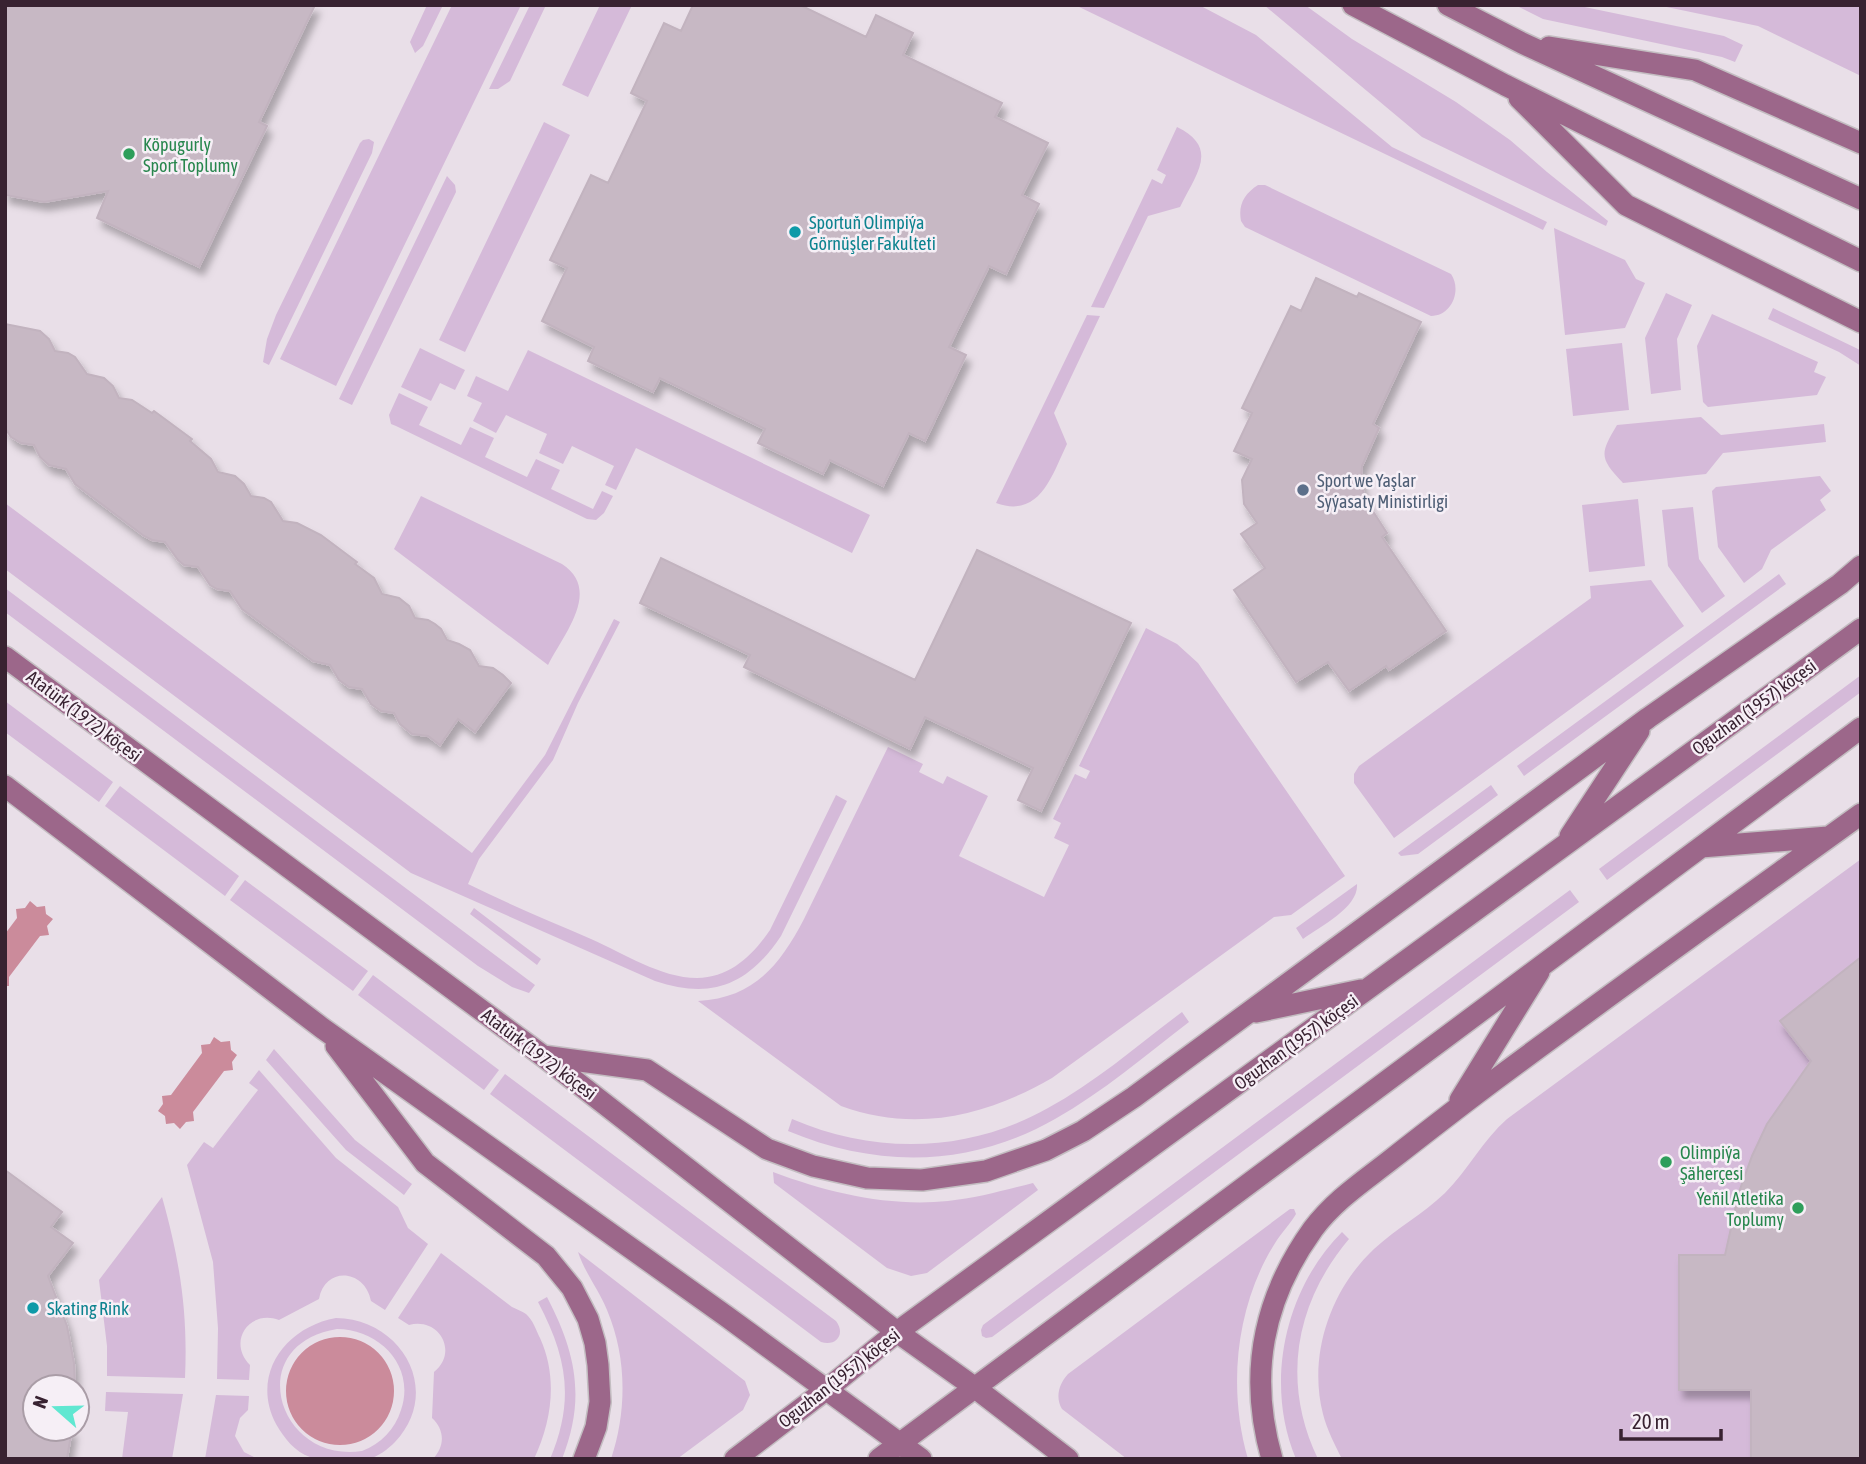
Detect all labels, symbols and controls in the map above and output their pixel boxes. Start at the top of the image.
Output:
place label: Köpugurly Sport Toplumy [143,134,238,176]
marker: Köpugurly Sport Toplumy [121,146,137,162]
place label: Sportuň Olimpiýa Görnüşler Fakulteti [809,212,936,254]
marker: Sportuň Olimpiýa Görnüşler Fakulteti [787,224,803,240]
place label: Sport we Yaşlar Syýasaty Ministirligi [1317,470,1448,512]
marker: Sport we Yaşlar Syýasaty Ministirligi [1295,482,1311,498]
street label: Oguzhan (1957) köçesi [1688,655,1820,759]
street label: Atatürk (1972) köçesi [22,666,146,766]
street label: Oguzhan (1957) köçesi [1230,990,1362,1094]
street label: Atatürk (1972) köçesi [477,1004,601,1104]
place label: Olimpiýa Şäherçesi [1680,1142,1743,1184]
marker: Olimpiýa Şäherçesi [1658,1154,1674,1170]
place label: Ýeňil Atletika Toplumy [1696,1188,1784,1230]
marker: Ýeňil Atletika Toplumy [1790,1200,1806,1216]
place label: Skating Rink [47,1298,129,1319]
marker: Skating Rink [25,1300,41,1316]
street label: Oguzhan (1957) köçesi [774,1324,904,1432]
north arrow [21,1373,91,1443]
text: N [28,1393,52,1411]
scale bar [1621,1398,1721,1442]
text: 20 m [1632,1409,1670,1433]

